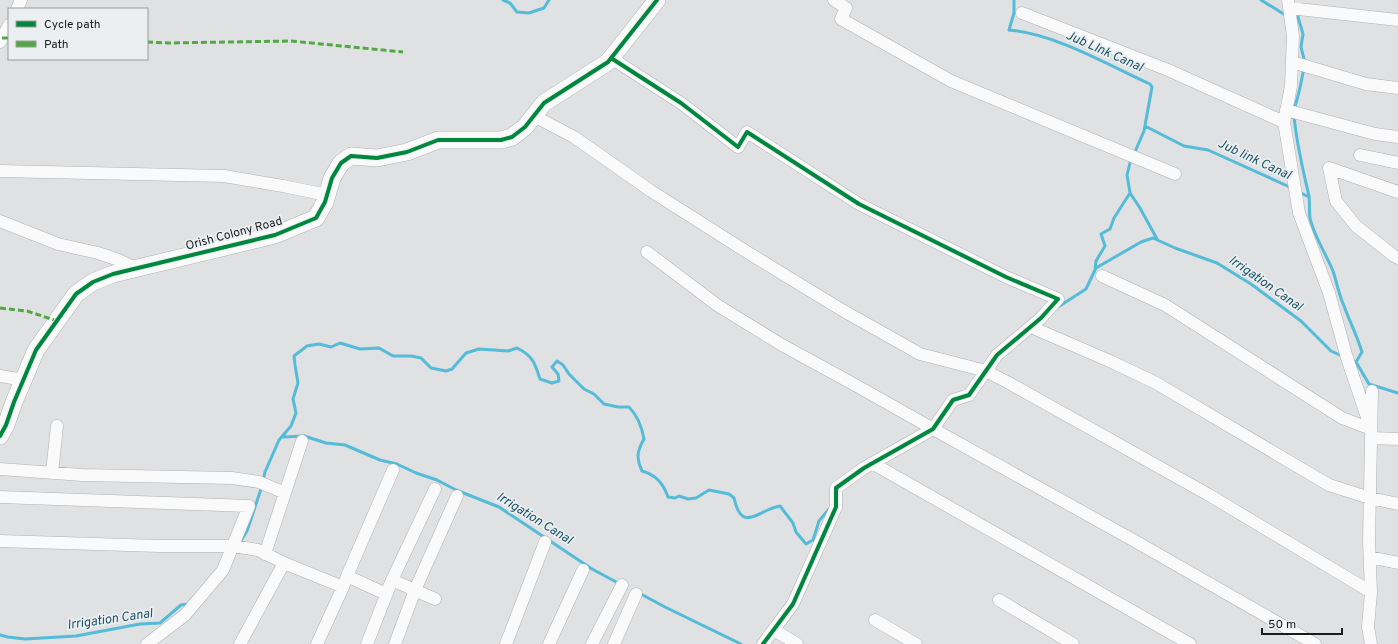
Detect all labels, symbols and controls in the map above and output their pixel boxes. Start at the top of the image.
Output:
legend [8,8,148,60]
text: Cycle path [44,17,101,33]
water label: Jub LInk Canal [1063,28,1146,76]
text: Path [44,37,69,53]
water label: Jub link Canal [1215,136,1294,184]
street label: Orish Colony Road [184,213,284,255]
water label: Irrigation Canal [1225,253,1305,316]
water label: Irrigation Canal [493,489,575,549]
water label: Irrigation Canal [66,606,154,634]
scale bar [1262,610,1342,636]
text: 50 m [1268,617,1296,633]

